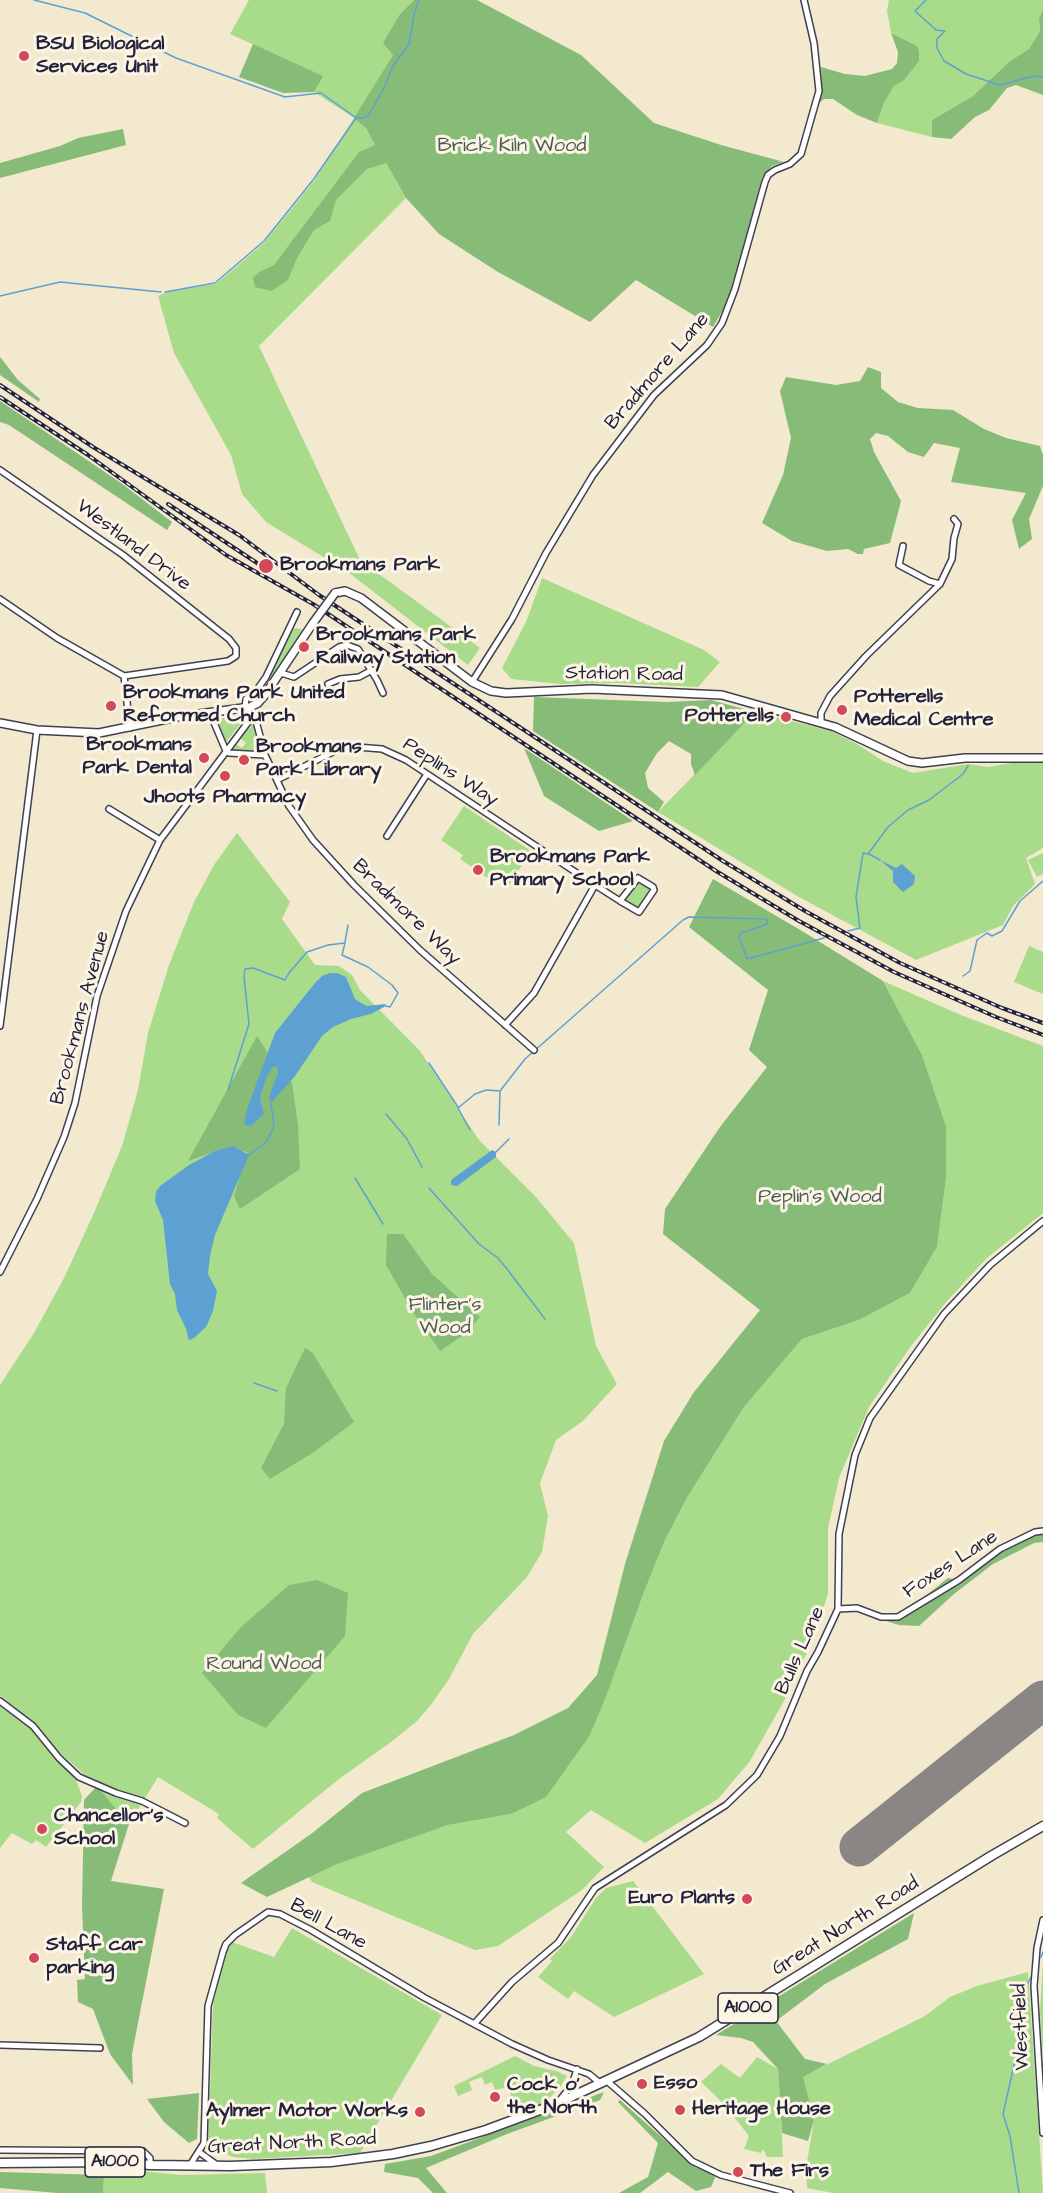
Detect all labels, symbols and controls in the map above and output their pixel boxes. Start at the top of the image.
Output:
place label: BSU Biological Services Unit [36,33,165,80]
marker: BSU Biological Services Unit [17,49,31,63]
park label: Brick Kiln Wood [437,135,587,159]
street label: Bradmore Lane [601,309,715,435]
street label: Westland Drive [71,495,195,597]
place label: Brookmans Park [280,554,440,578]
marker: Brookmans Park [257,557,275,575]
place label: Brookmans Park Railway Station [316,624,476,671]
marker: Brookmans Park Railway Station [297,640,311,654]
street label: Station Road [565,662,683,688]
place label: Brookmans Park United Reformed Church [123,682,345,729]
place label: Potterells Medical Centre [854,686,994,733]
marker: Brookmans Park United Reformed Church [104,699,118,713]
marker: Potterells Medical Centre [835,703,849,717]
place label: Potterells [685,705,774,729]
marker: Potterells [779,710,793,724]
street label: Peplins Way [398,733,502,813]
place label: Brookmans Park Dental [83,734,192,781]
place label: Brookmans Park Library [256,736,382,783]
marker: Brookmans Park Dental [197,751,211,765]
marker: Brookmans Park Library [237,753,251,767]
marker: Jhoots Pharmacy [218,769,232,783]
place label: Jhoots Pharmacy [144,786,306,810]
place label: Brookmans Park Primary School [490,846,650,893]
street label: Bradmore Way [346,855,466,971]
marker: Brookmans Park Primary School [471,863,485,877]
street label: Brookmans Avenue [46,929,116,1107]
park label: Peplin's Wood [758,1186,882,1210]
park label: Flinter's Wood [408,1294,482,1341]
street label: Foxes Lane [899,1525,1003,1605]
street label: Bulls Lane [771,1603,831,1699]
park label: Round Wood [206,1653,322,1677]
place label: Chancellor's School [54,1805,164,1852]
marker: Chancellor's School [35,1822,49,1836]
street label: Great North Road [768,1872,924,1982]
place label: Euro Plants [629,1887,735,1911]
marker: Euro Plants [740,1892,754,1906]
street label: Bell Lane [285,1894,371,1956]
place label: Staff car parking [46,1934,143,1981]
marker: Staff car parking [27,1951,41,1965]
street label: Westfield [1008,1983,1036,2071]
road number: A1000 [718,1993,778,2023]
place label: Esso [654,2072,697,2096]
place label: Cock o' the North [507,2074,597,2121]
marker: Esso [635,2077,649,2091]
marker: Cock o' the North [488,2090,502,2104]
place label: Heritage House [692,2098,831,2122]
place label: Aylmer Motor Works [206,2100,408,2124]
marker: Heritage House [673,2103,687,2117]
marker: Aylmer Motor Works [413,2105,427,2119]
street label: Great North Road [207,2128,377,2160]
road number: A1000 [85,2147,145,2177]
place label: The Firs [750,2160,829,2184]
marker: The Firs [731,2165,745,2179]

